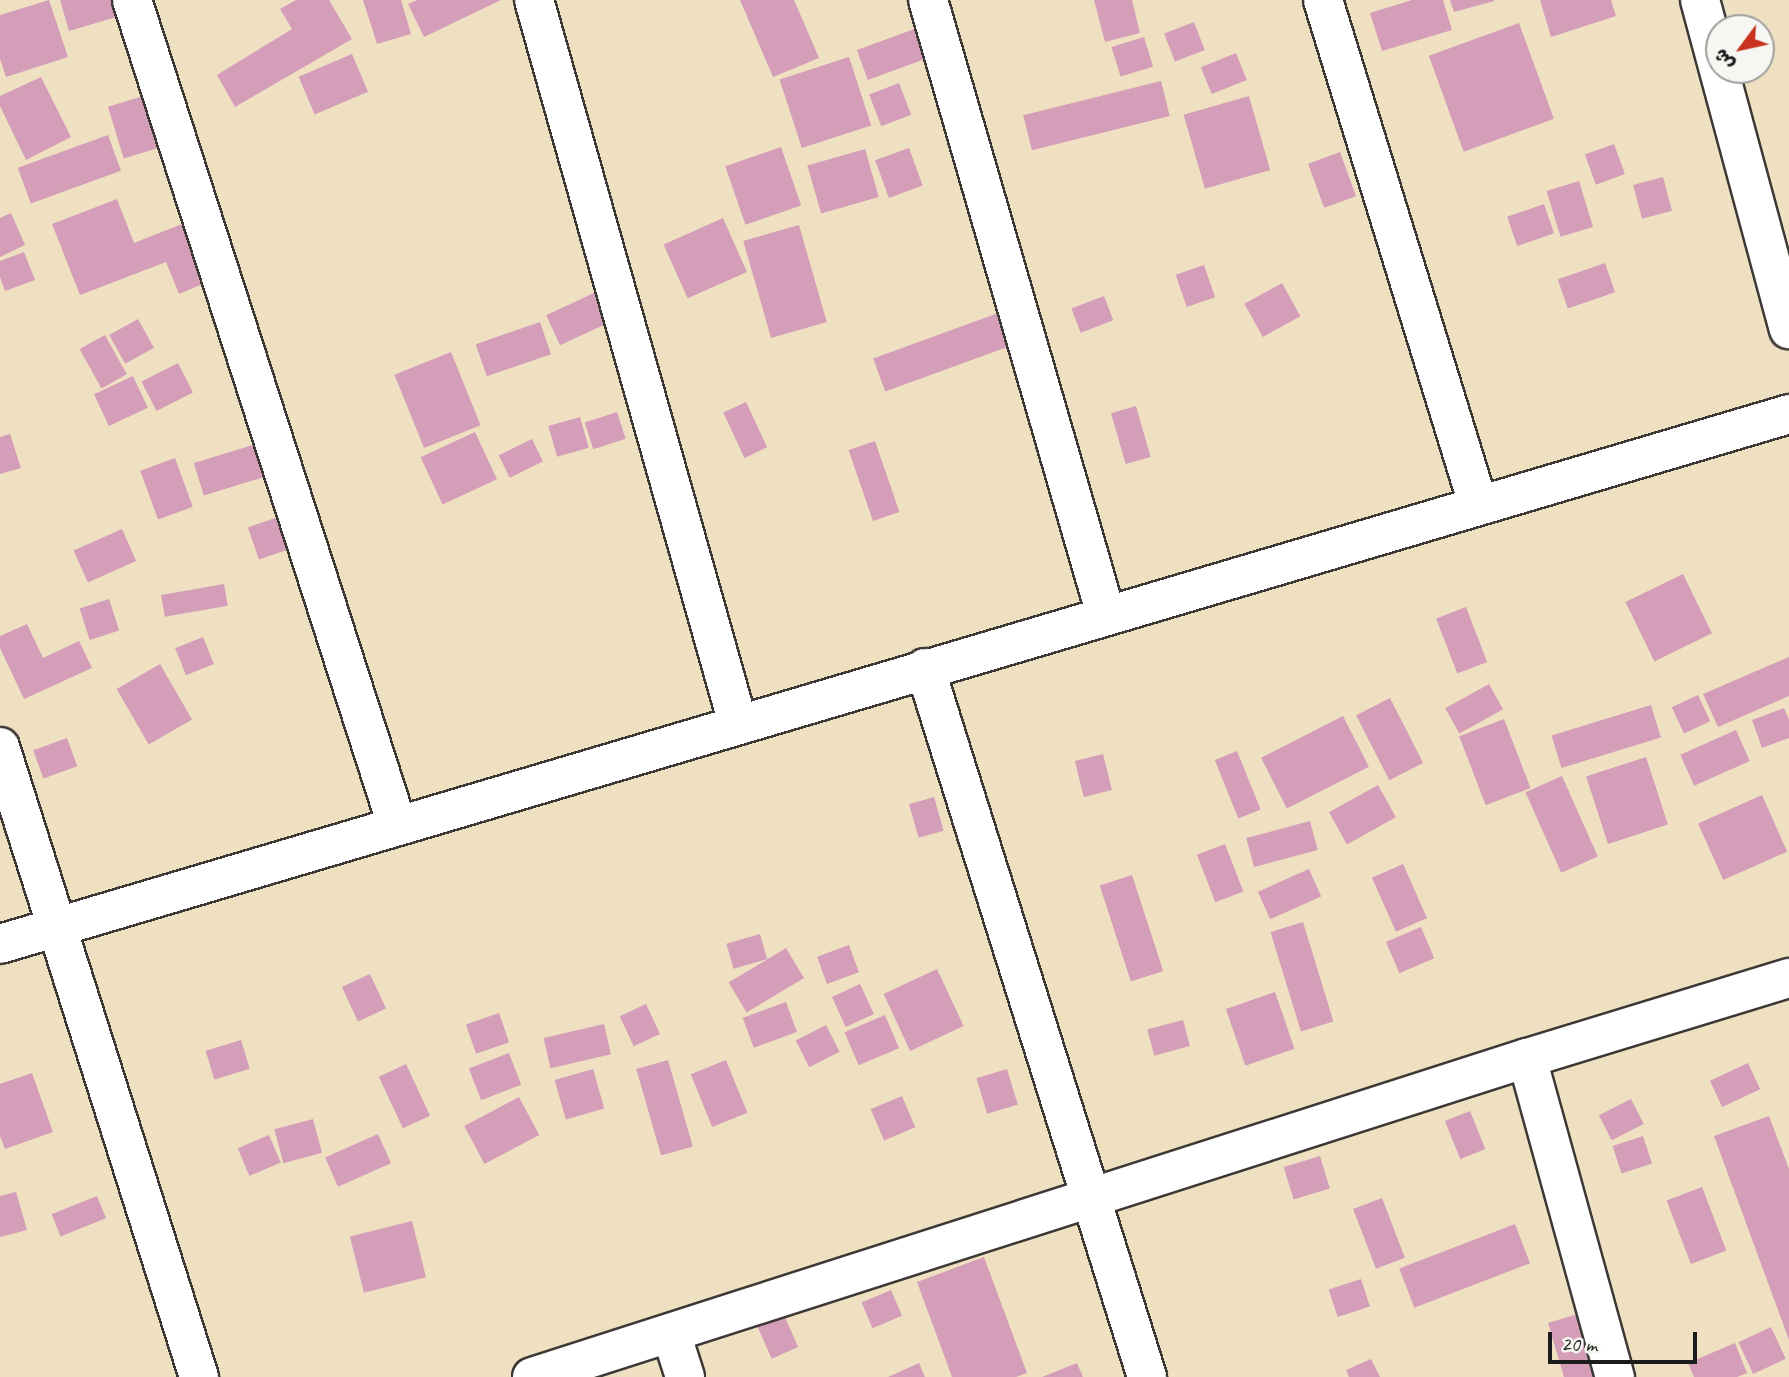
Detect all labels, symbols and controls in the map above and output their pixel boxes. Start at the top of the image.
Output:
north arrow [1705,14,1775,84]
text: ش [1708,44,1740,75]
scale bar [1551,1318,1700,1362]
text: 20 m [1561,1331,1597,1357]

